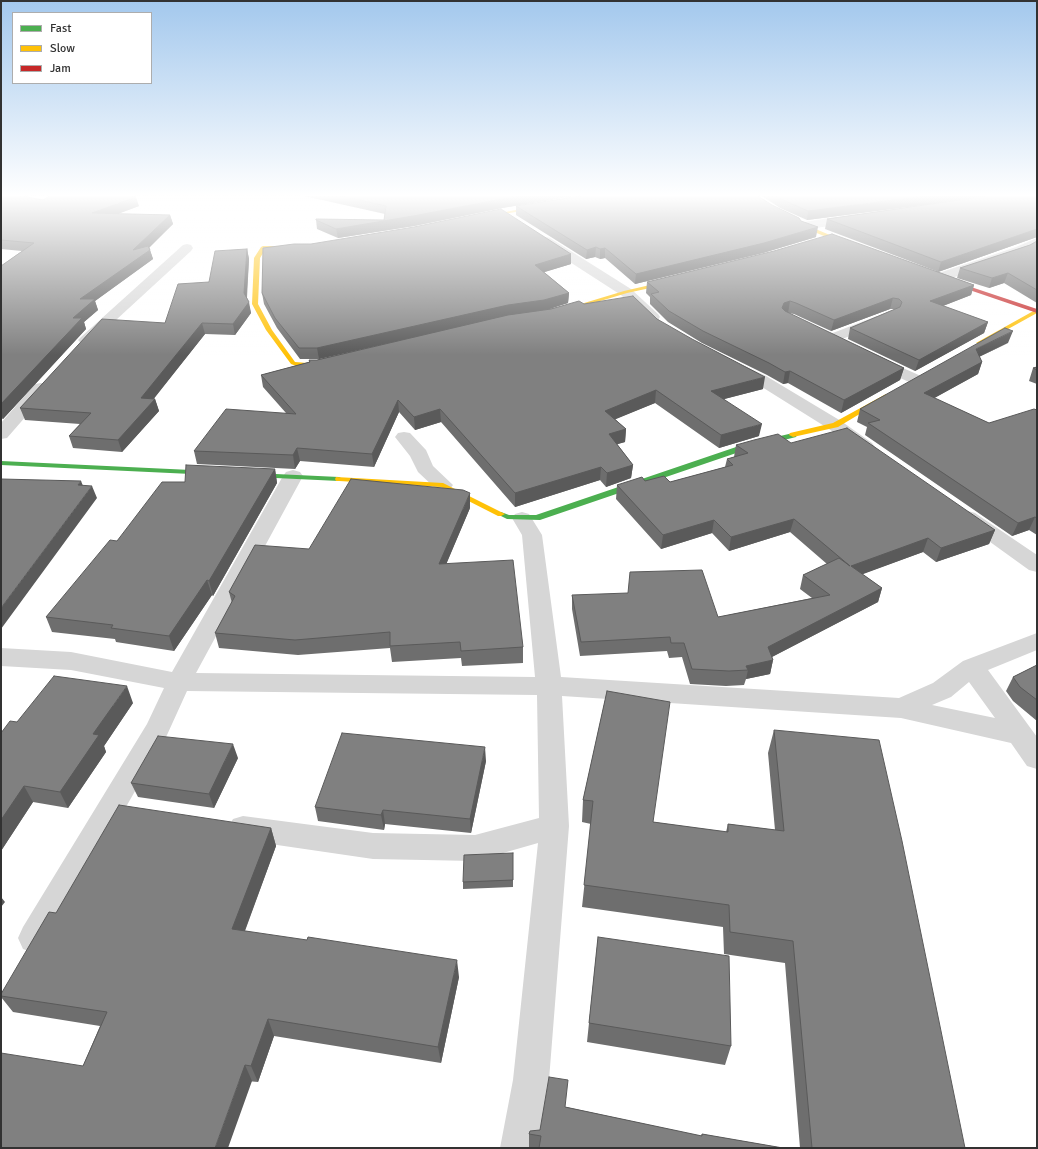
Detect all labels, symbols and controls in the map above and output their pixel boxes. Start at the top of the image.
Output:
legend [12,12,152,84]
text: Fast [50,21,71,36]
text: Slow [50,41,75,56]
text: Jam [50,61,71,76]

